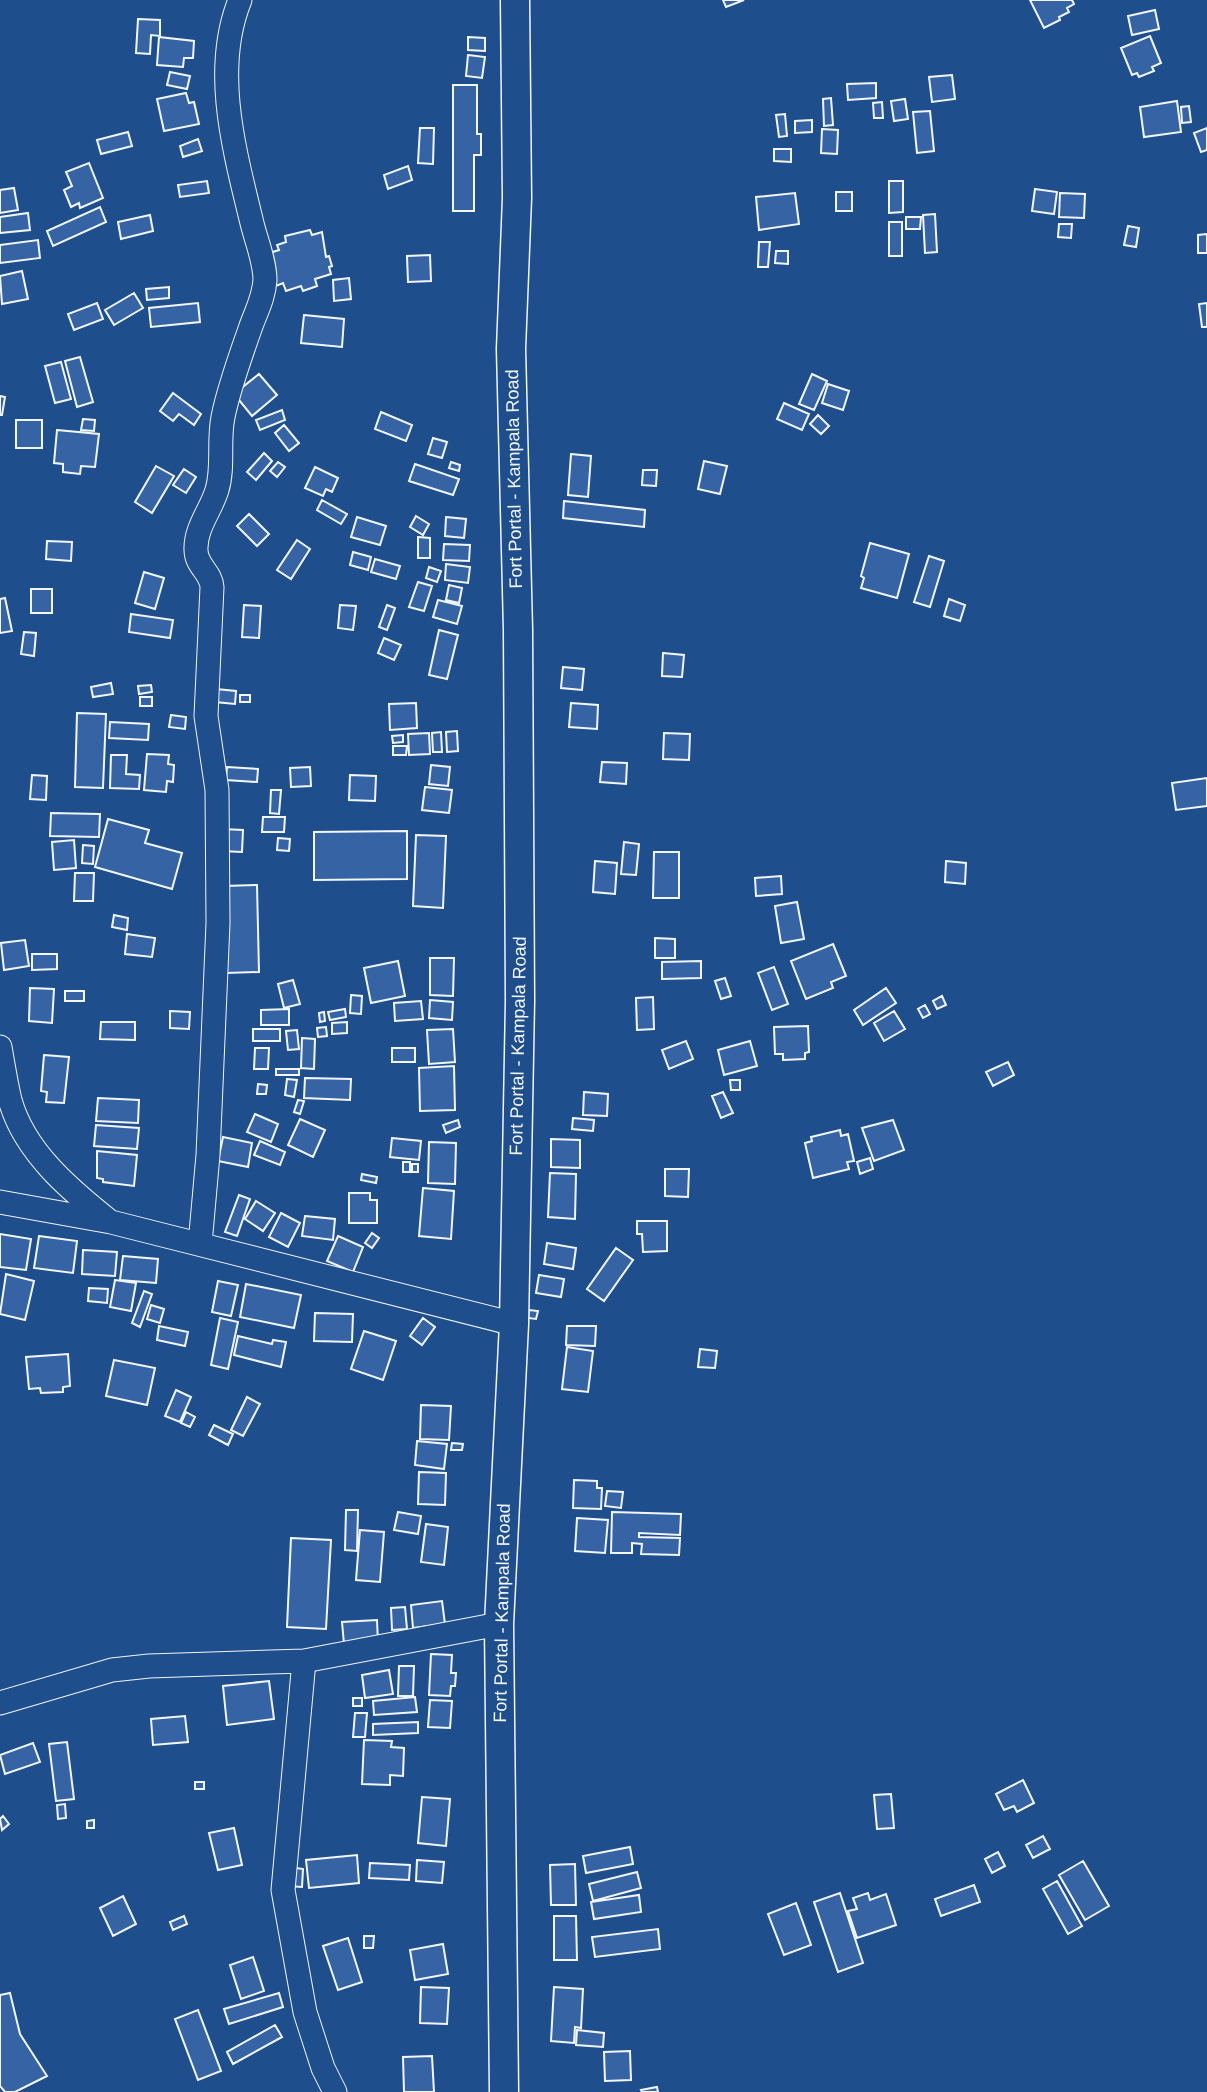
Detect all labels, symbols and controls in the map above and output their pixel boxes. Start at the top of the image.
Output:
street label: Fort Portal - Kampala Road [502,369,526,589]
street label: Fort Portal - Kampala Road [506,936,530,1156]
street label: Fort Portal - Kampala Road [490,1503,514,1723]

